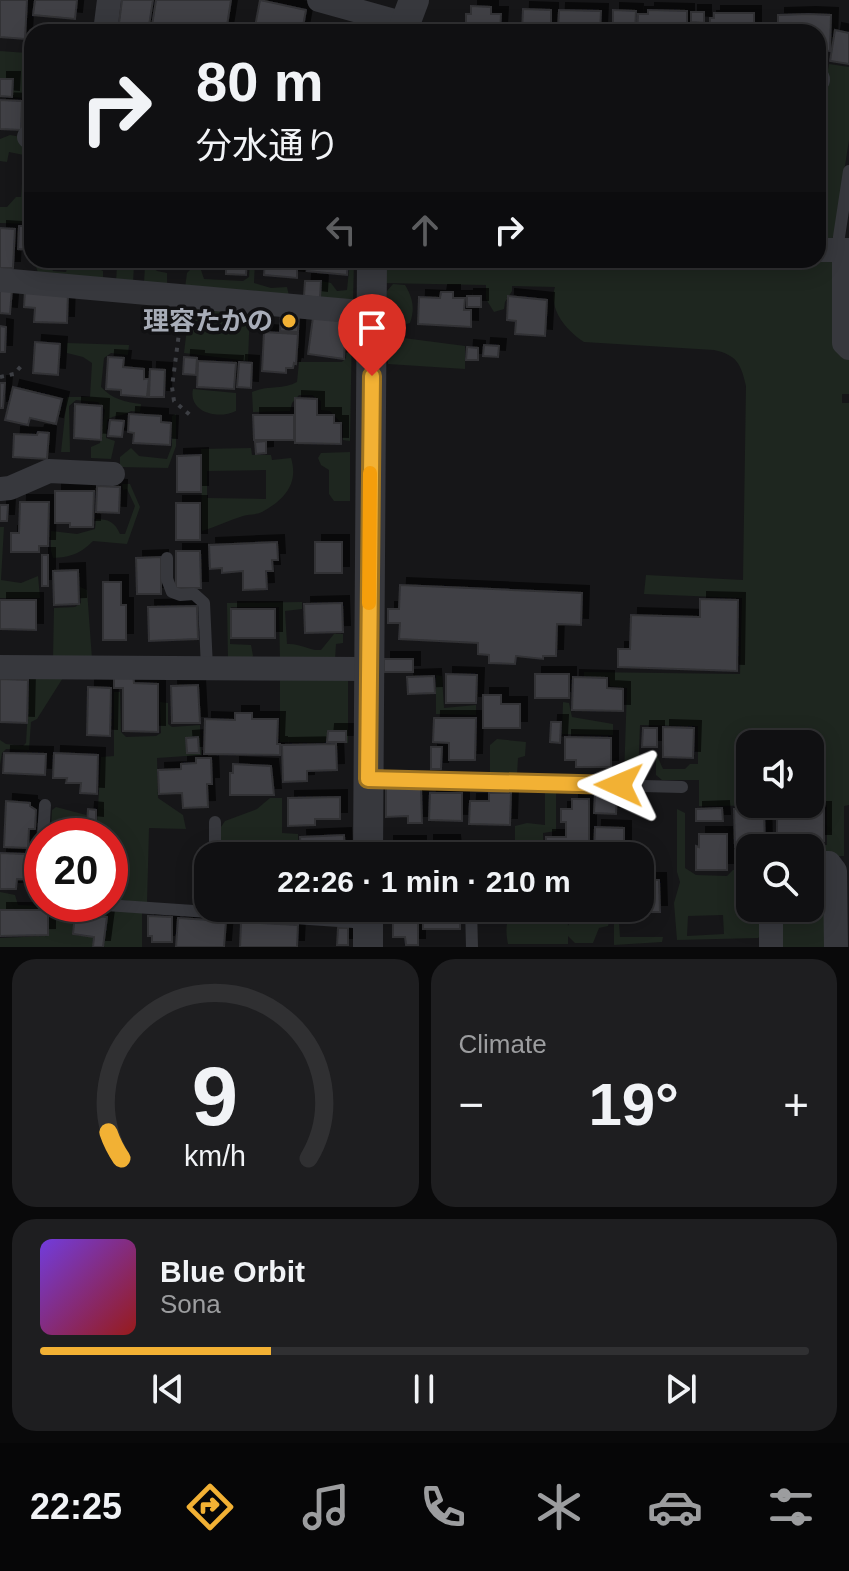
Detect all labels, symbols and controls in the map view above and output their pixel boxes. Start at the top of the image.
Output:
text: 80 m [196,50,324,113]
icon: right [64,56,168,160]
text: 分水通り [196,125,340,166]
icon: left [319,208,363,252]
icon: ahead [403,208,447,252]
icon: right [487,208,531,252]
pin [338,294,406,376]
place label: 理容たかの [143,306,273,336]
icon: arrive [350,306,394,350]
marker: 理容たかの [280,312,298,330]
map controls [736,730,824,922]
button: sound [736,730,824,818]
position arrow [577,743,661,827]
speed limit sign: 20 [24,818,128,922]
button: search [736,834,824,922]
text: 22:26 · 1 min · 210 m [277,865,571,898]
text: Climate [459,1029,547,1059]
text: 9 [192,1050,238,1143]
text: 19° [588,1071,679,1138]
text: − [459,1080,484,1129]
text: + [783,1080,809,1129]
text: km/h [184,1140,246,1172]
text: Blue Orbit [160,1255,305,1288]
text: Sona [160,1289,221,1319]
icon: previous [146,1367,190,1411]
icon: pause [402,1367,446,1411]
icon: next [659,1367,703,1411]
icon: directions [182,1479,238,1535]
icon: music [298,1479,354,1535]
icon: phone [415,1479,471,1535]
icon: climate [531,1479,587,1535]
icon: car [647,1479,703,1535]
icon: filters [763,1479,819,1535]
text: 22:25 [30,1486,122,1527]

